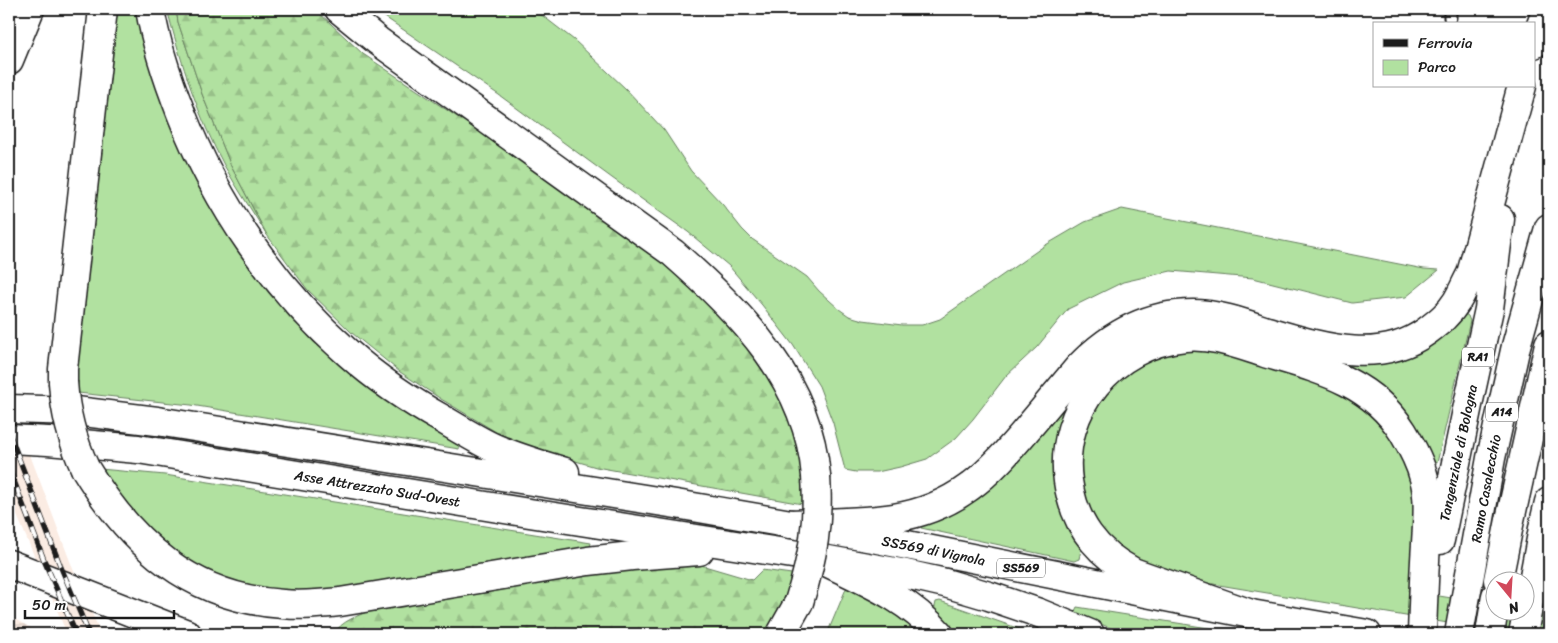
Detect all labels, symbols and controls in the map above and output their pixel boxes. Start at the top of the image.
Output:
legend [1373,22,1536,88]
text: Ferrovia [1418,30,1473,56]
text: Parco [1418,54,1456,80]
road number: RA1 [1462,348,1494,367]
street label: Tangenziale di Bologna [1432,382,1485,524]
road number: A14 [1486,402,1518,422]
street label: Ramo Casalecchio [1463,432,1508,545]
street label: Asse Attrezzato Sud-Ovest [292,462,462,514]
street label: SS569 di Vignola [880,528,988,573]
road number: SS569 [997,558,1045,578]
north arrow [1486,570,1536,620]
scale bar [25,588,174,620]
text: 50 m [32,592,67,618]
text: N [1505,594,1523,621]

